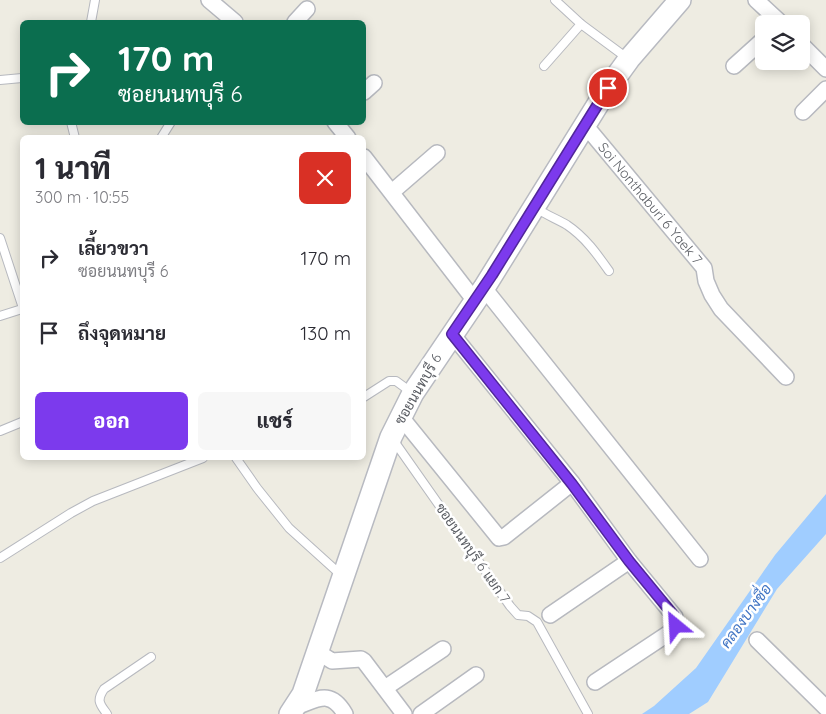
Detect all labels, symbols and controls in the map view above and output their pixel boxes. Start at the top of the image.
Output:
map controls [755,15,810,70]
button: layers [755,15,810,70]
text: 170 m [118,36,214,80]
icon: right [35,40,100,105]
pin [587,67,629,109]
icon: arrive [594,74,622,102]
text: ซอยนนทบุรี 6 [118,80,242,108]
street label: Soi Nonthaburi 6 Yaek 7 [594,139,706,268]
text: 1 นาที [35,149,111,187]
button: close [299,152,351,204]
text: 300 m · 10:55 [35,187,129,207]
text: เลี้ยวขวา [78,236,149,260]
icon: right [35,244,63,272]
text: 170 m [300,246,351,270]
text: ซอยนนทบุรี 6 [78,261,168,281]
icon: arrive [35,319,63,347]
text: ถึงจุดหมาย [78,321,166,345]
text: 130 m [300,321,351,345]
street label: ซอยนนทบุรี 6 [390,350,447,428]
button: ออก [35,392,188,450]
button: แชร์ [198,392,351,450]
street label: ซอยนนทบุรี 6 แยก 7 [431,499,514,607]
water label: คลองบางซื่อ [712,577,775,652]
position arrow [649,599,701,651]

